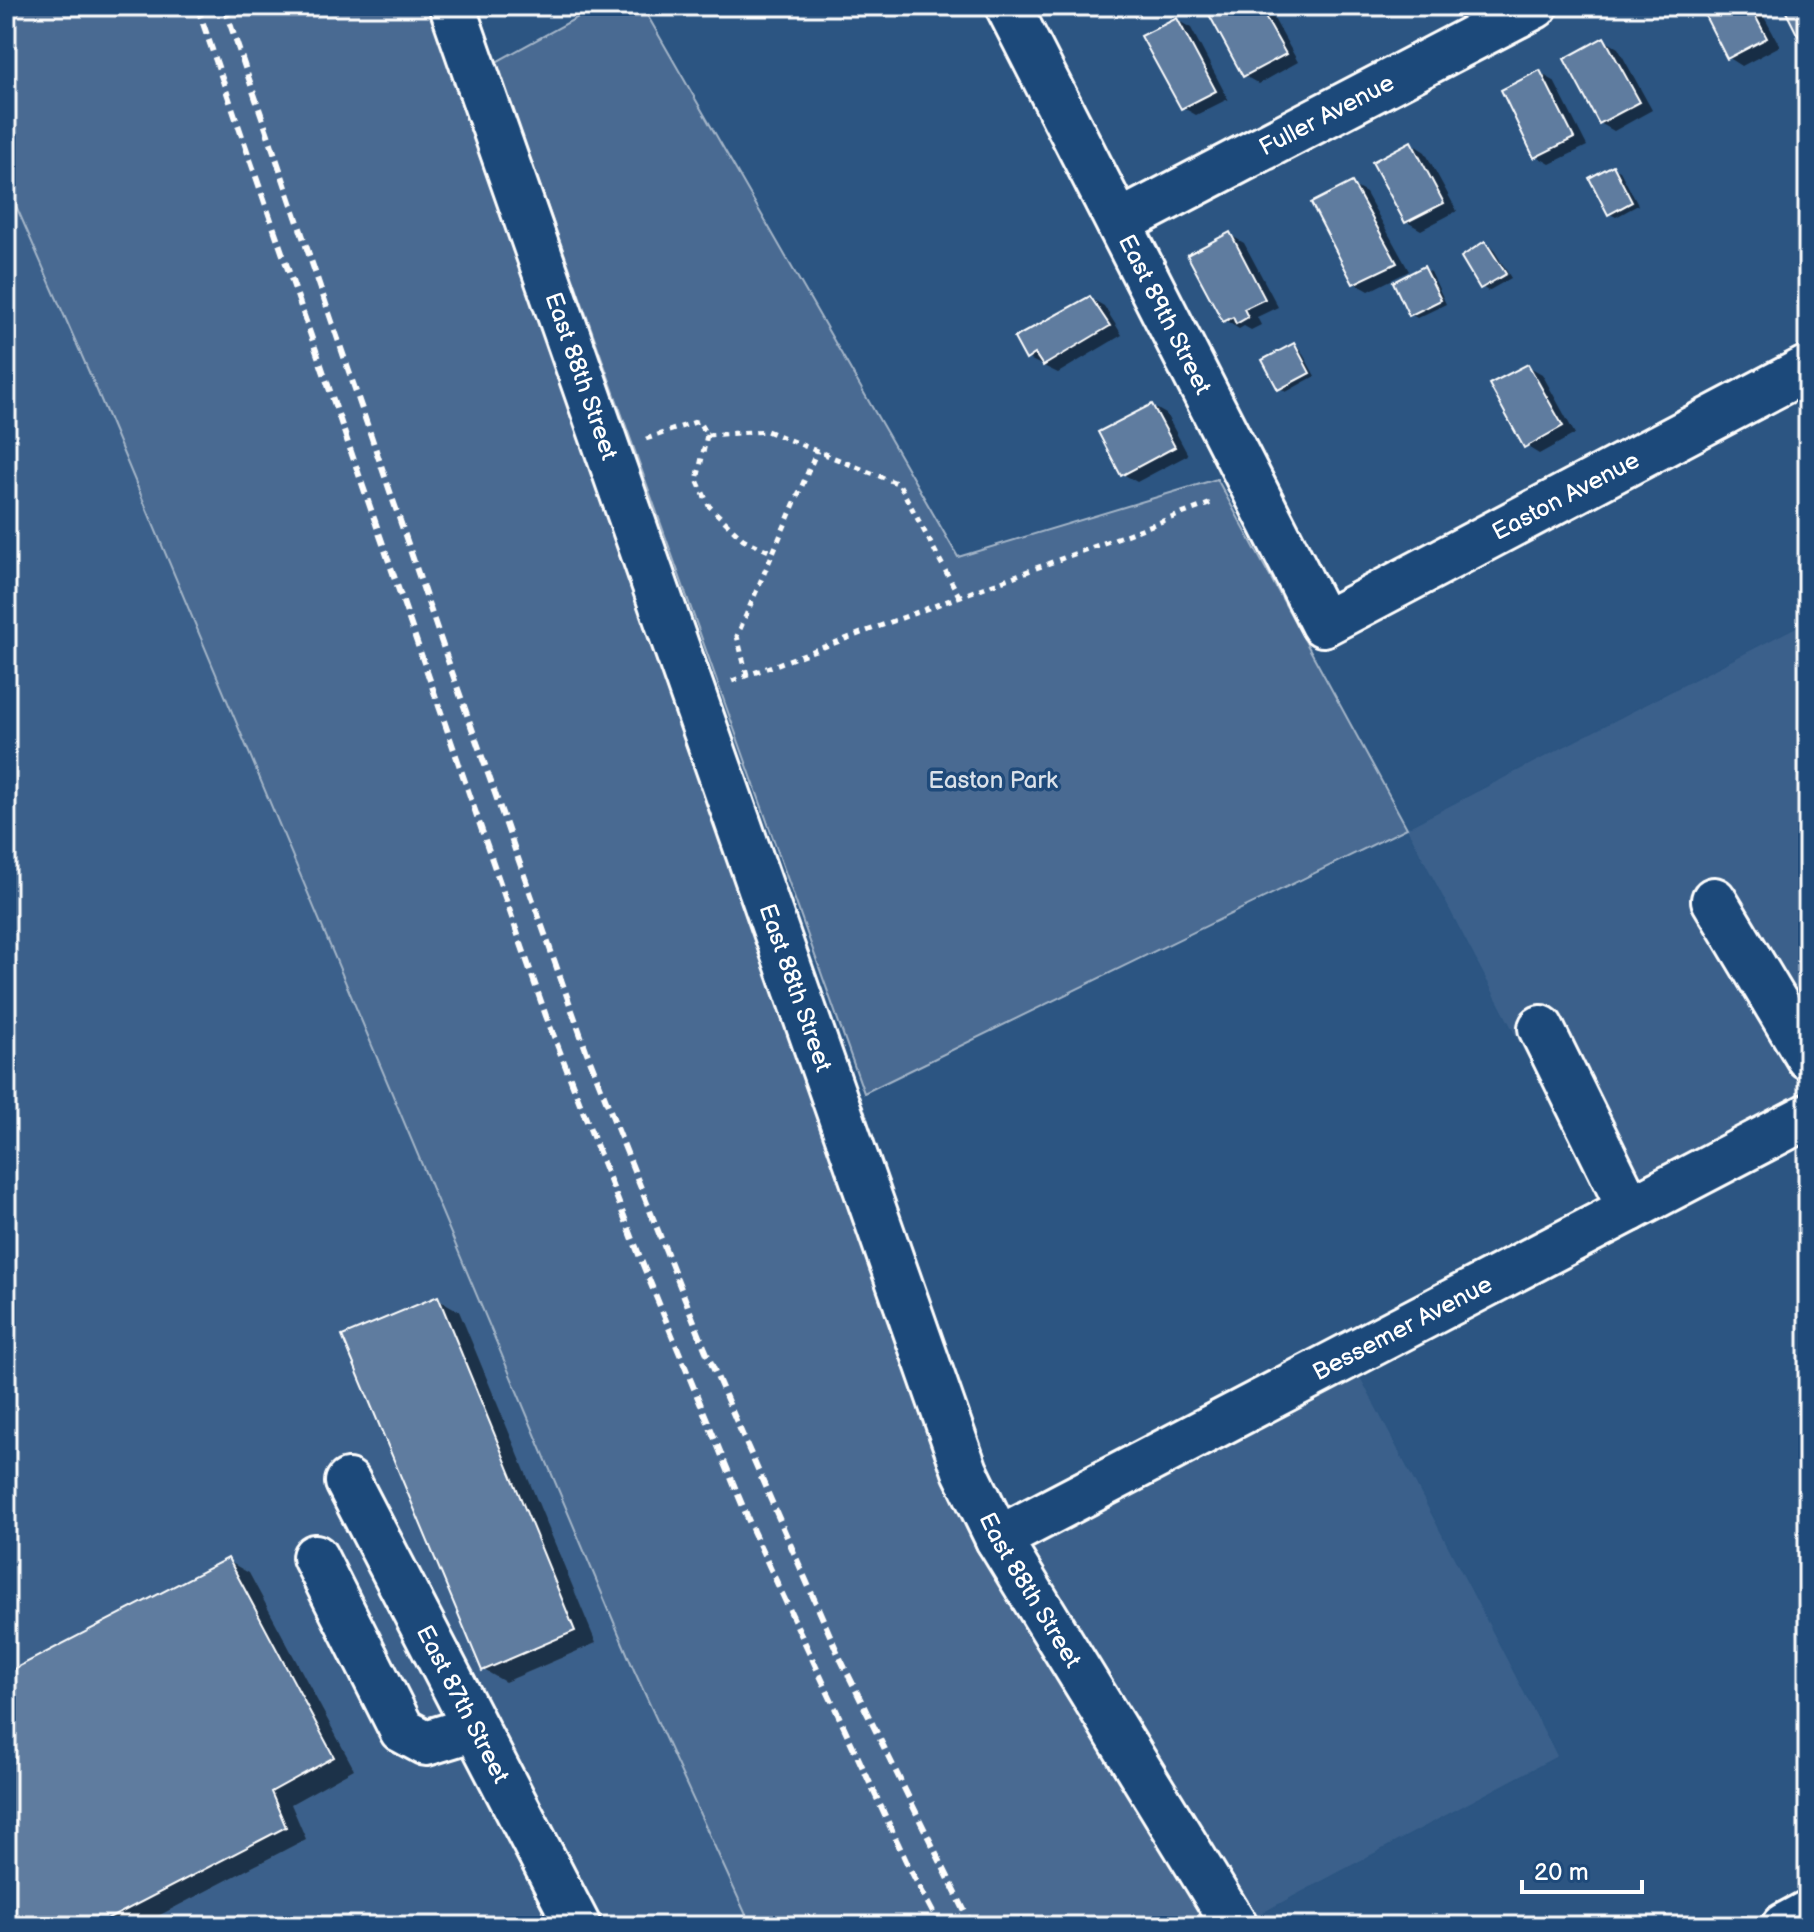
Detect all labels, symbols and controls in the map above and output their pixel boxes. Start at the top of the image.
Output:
street label: Fuller Avenue [1254,68,1399,162]
street label: East 89th Street [1112,229,1218,400]
street label: East 88th Street [539,288,624,464]
street label: Easton Avenue [1487,445,1644,547]
park label: Easton Park [928,766,1058,795]
street label: East 88th Street [753,900,839,1076]
street label: Bessemer Avenue [1308,1269,1497,1387]
street label: East 88th Street [973,1508,1088,1673]
street label: East 87th Street [410,1620,516,1788]
scale bar [1522,1844,1642,1894]
text: 20 m [1534,1858,1589,1887]

